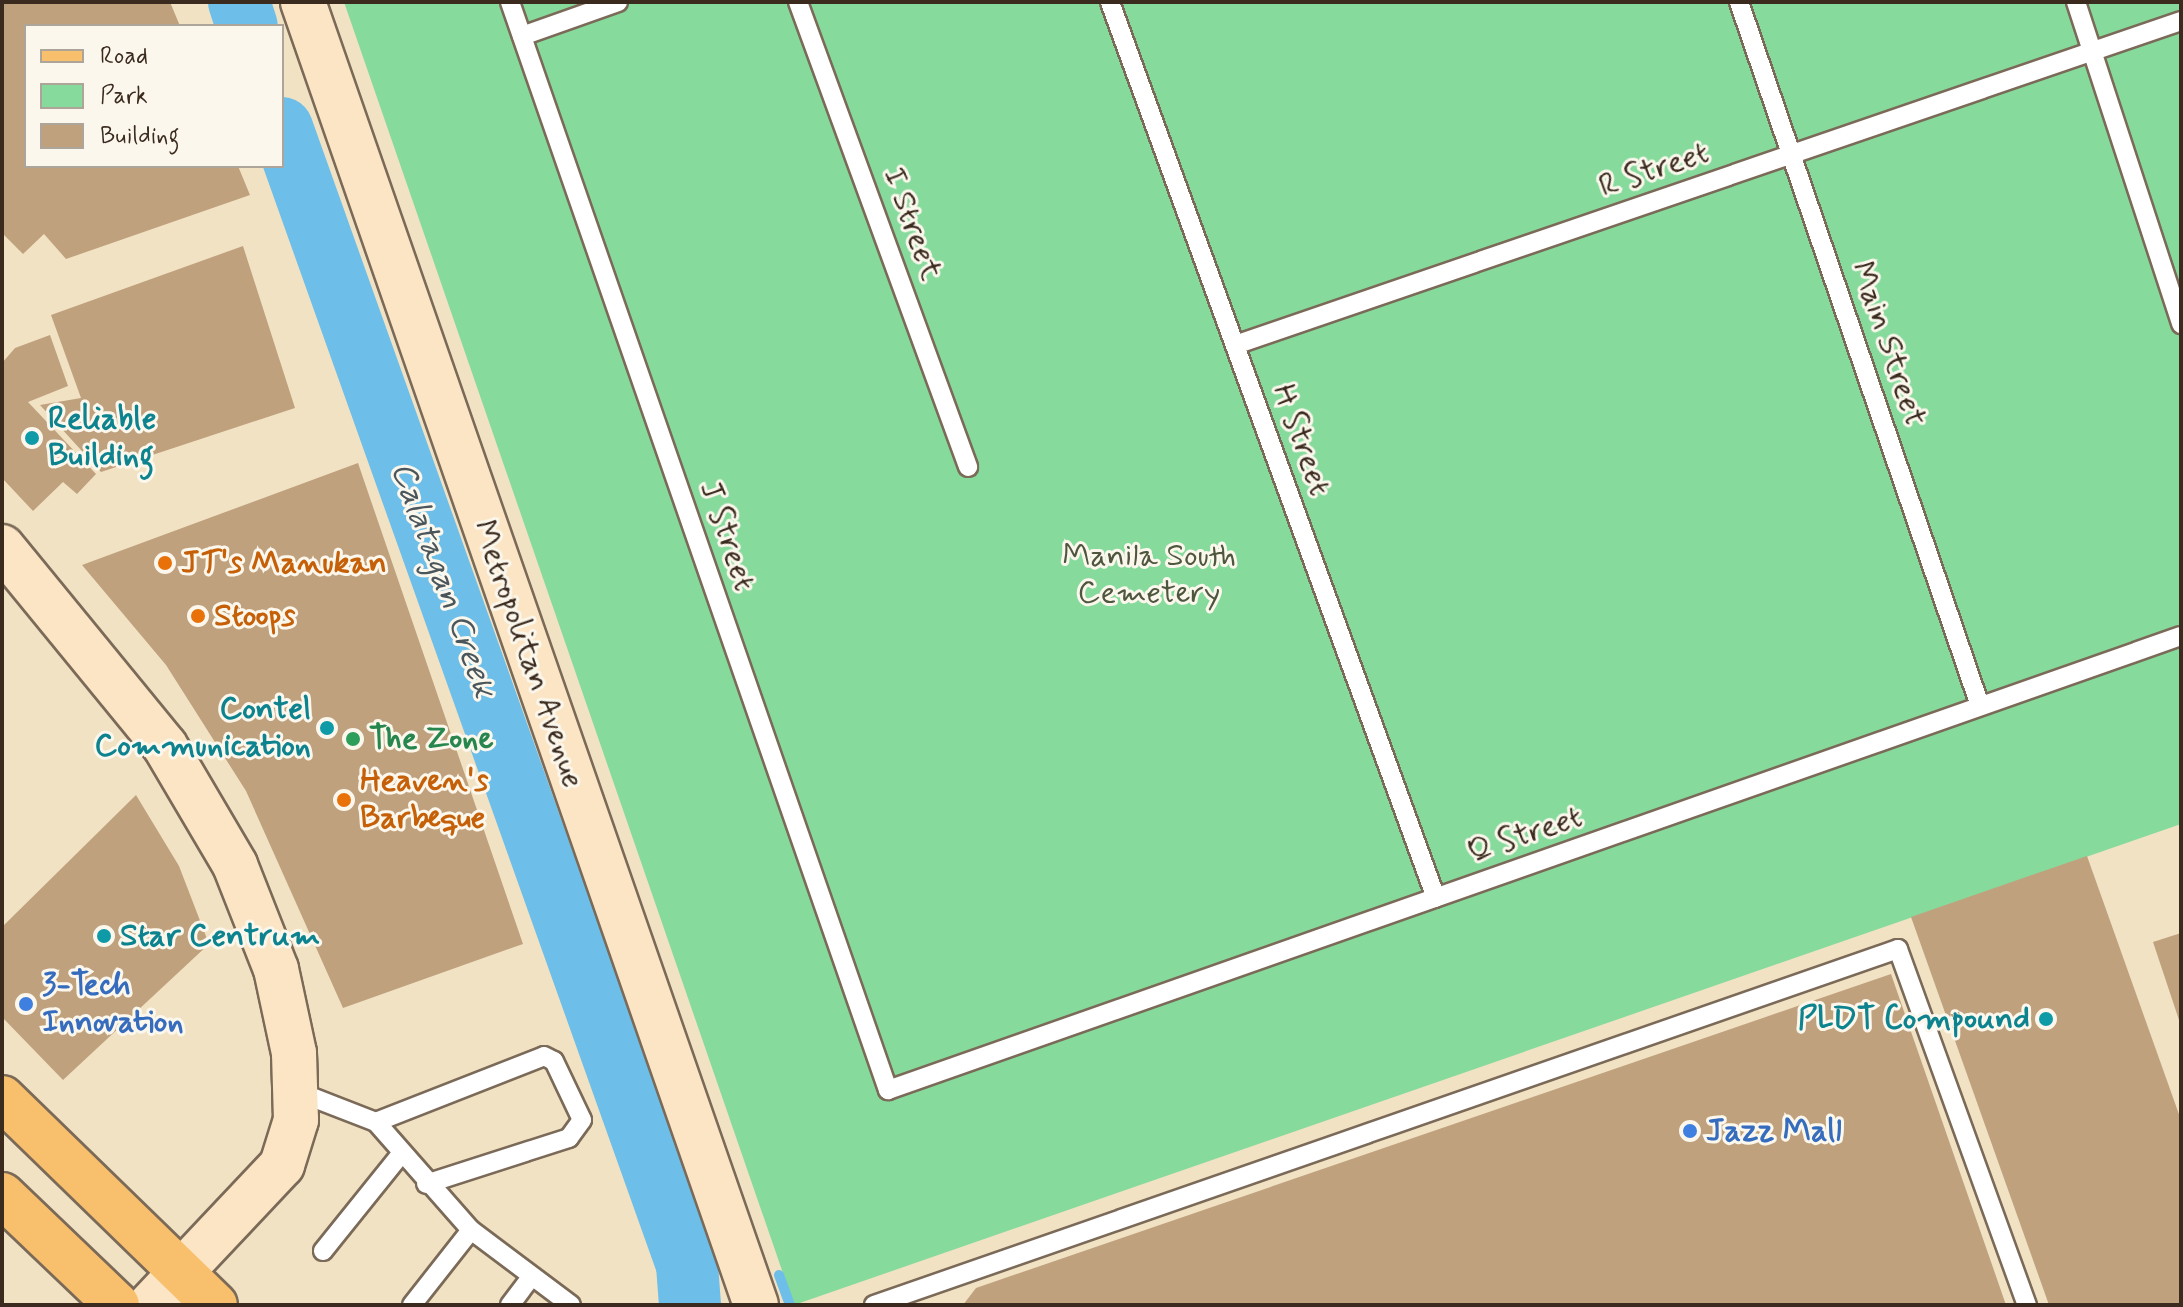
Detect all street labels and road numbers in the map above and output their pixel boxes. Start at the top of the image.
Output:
street label: R Street [1592,132,1716,208]
street label: I Street [874,162,950,286]
street label: Main Street [1842,257,1934,431]
street label: H Street [1262,377,1340,503]
street label: J Street [689,474,765,598]
street label: Metropolitan Avenue [463,512,593,796]
street label: Q Street [1460,797,1590,873]

